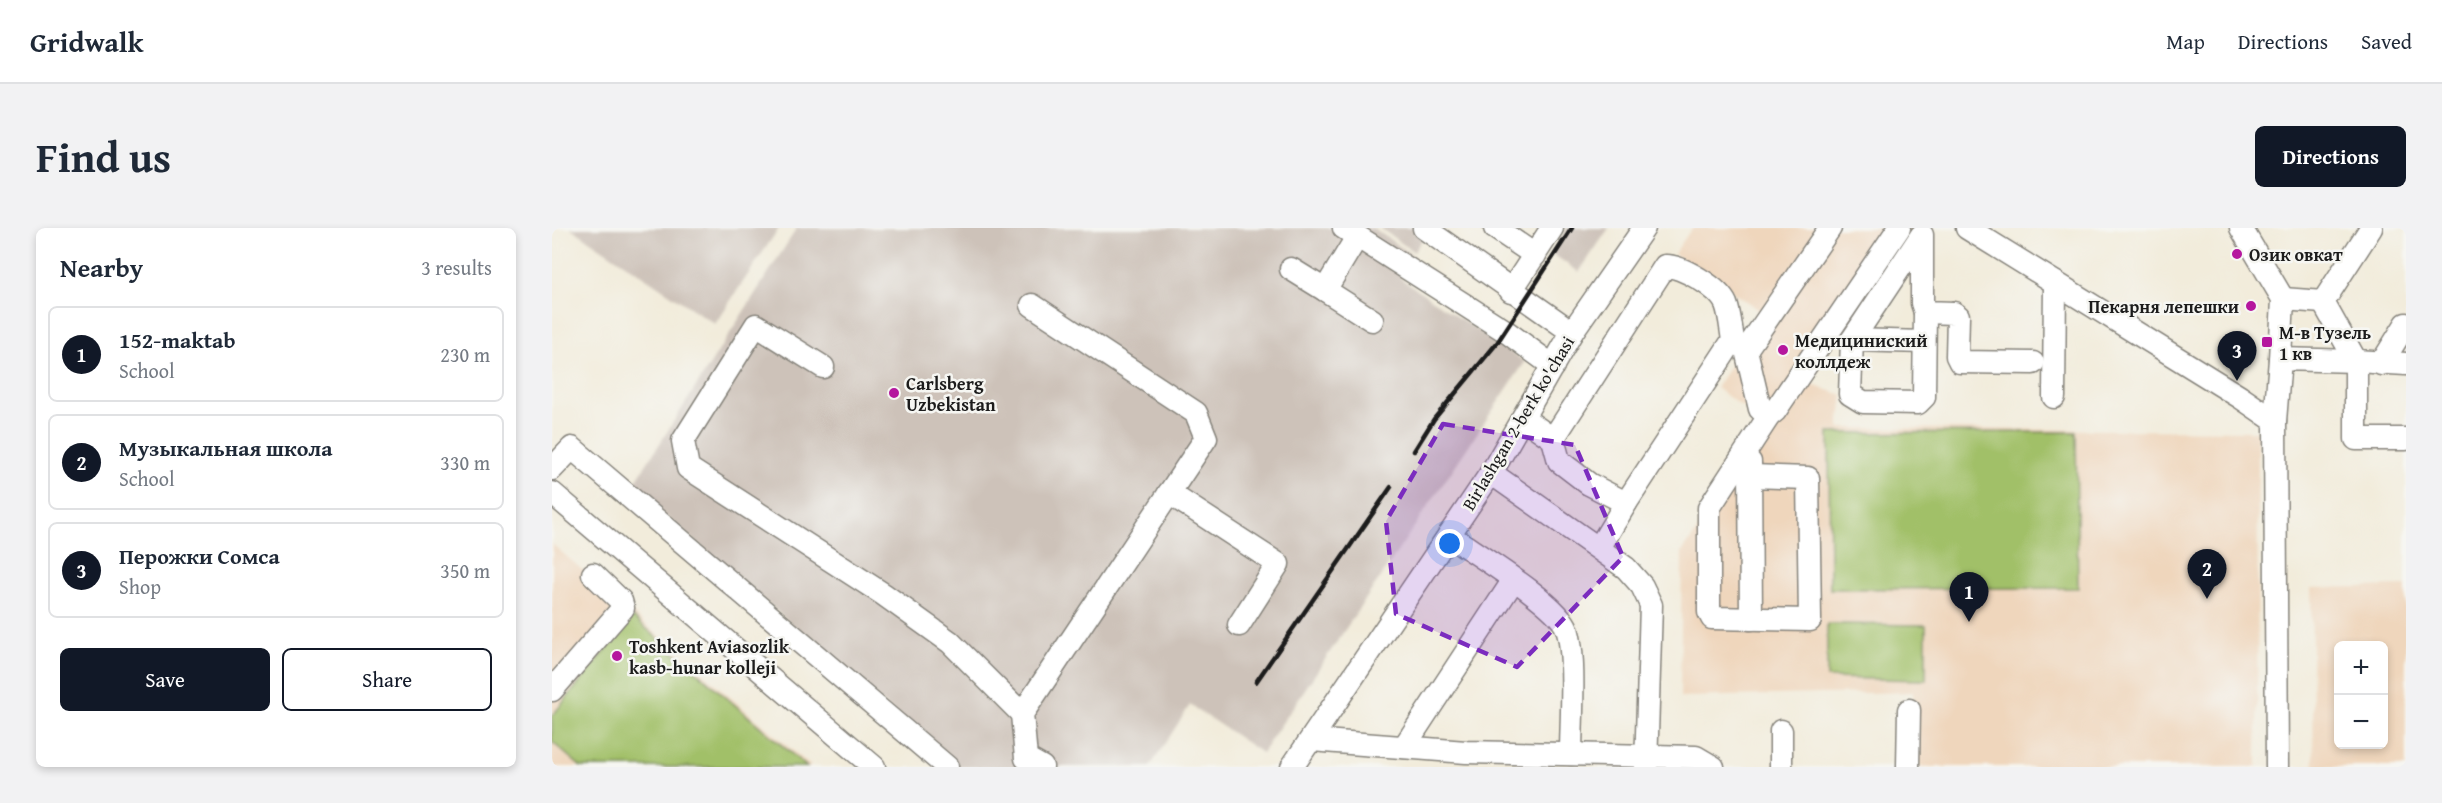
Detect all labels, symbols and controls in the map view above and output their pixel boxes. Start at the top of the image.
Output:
text: Gridwalk [30,21,143,62]
text: Map [2166,26,2205,57]
text: Directions [2238,26,2328,57]
text: Saved [2361,26,2412,57]
text: Find us [36,126,171,187]
button: Directions [2255,126,2406,187]
place label: Озик овкат [2249,241,2343,268]
marker: Озик овкат [2230,247,2244,261]
text: Nearby [60,248,143,287]
text: 3 results [421,253,492,282]
place label: Пекарня лепешки [2088,293,2239,320]
marker: Пекарня лепешки [2244,299,2258,313]
place label: М-в Тузель 1 кв [2279,319,2371,367]
text: 152-maktab [119,324,235,356]
place label: Медициниский коллдеж [1795,327,1928,375]
street label: Birlashgan 2-berk ko'chasi [1455,331,1581,515]
pin: 3 [2218,332,2256,381]
marker: М-в Тузель 1 кв [2260,335,2274,349]
text: 1 [76,340,87,369]
text: 230 m [440,340,490,369]
marker: Медициниский коллдеж [1776,343,1790,357]
text: School [119,356,175,385]
place label: Carlsberg Uzbekistan [906,370,996,418]
marker: Carlsberg Uzbekistan [887,386,901,400]
text: Музыкальная школа [119,432,333,464]
text: 2 [76,448,87,477]
text: 330 m [440,448,490,477]
text: School [119,464,175,493]
your location [1435,529,1464,558]
text: Перожки Сомса [119,540,280,572]
pin: 2 [2188,550,2226,599]
text: 3 [76,556,87,585]
text: 350 m [440,556,490,585]
text: Shop [119,572,161,601]
pin: 1 [1950,572,1988,622]
place label: Toshkent Aviasozlik kasb-hunar kolleji [629,633,790,681]
map controls [2334,641,2388,749]
button: + [2334,641,2388,695]
button: Save [60,648,270,711]
button: Share [282,648,492,711]
marker: Toshkent Aviasozlik kasb-hunar kolleji [610,649,624,663]
button: − [2334,695,2388,749]

